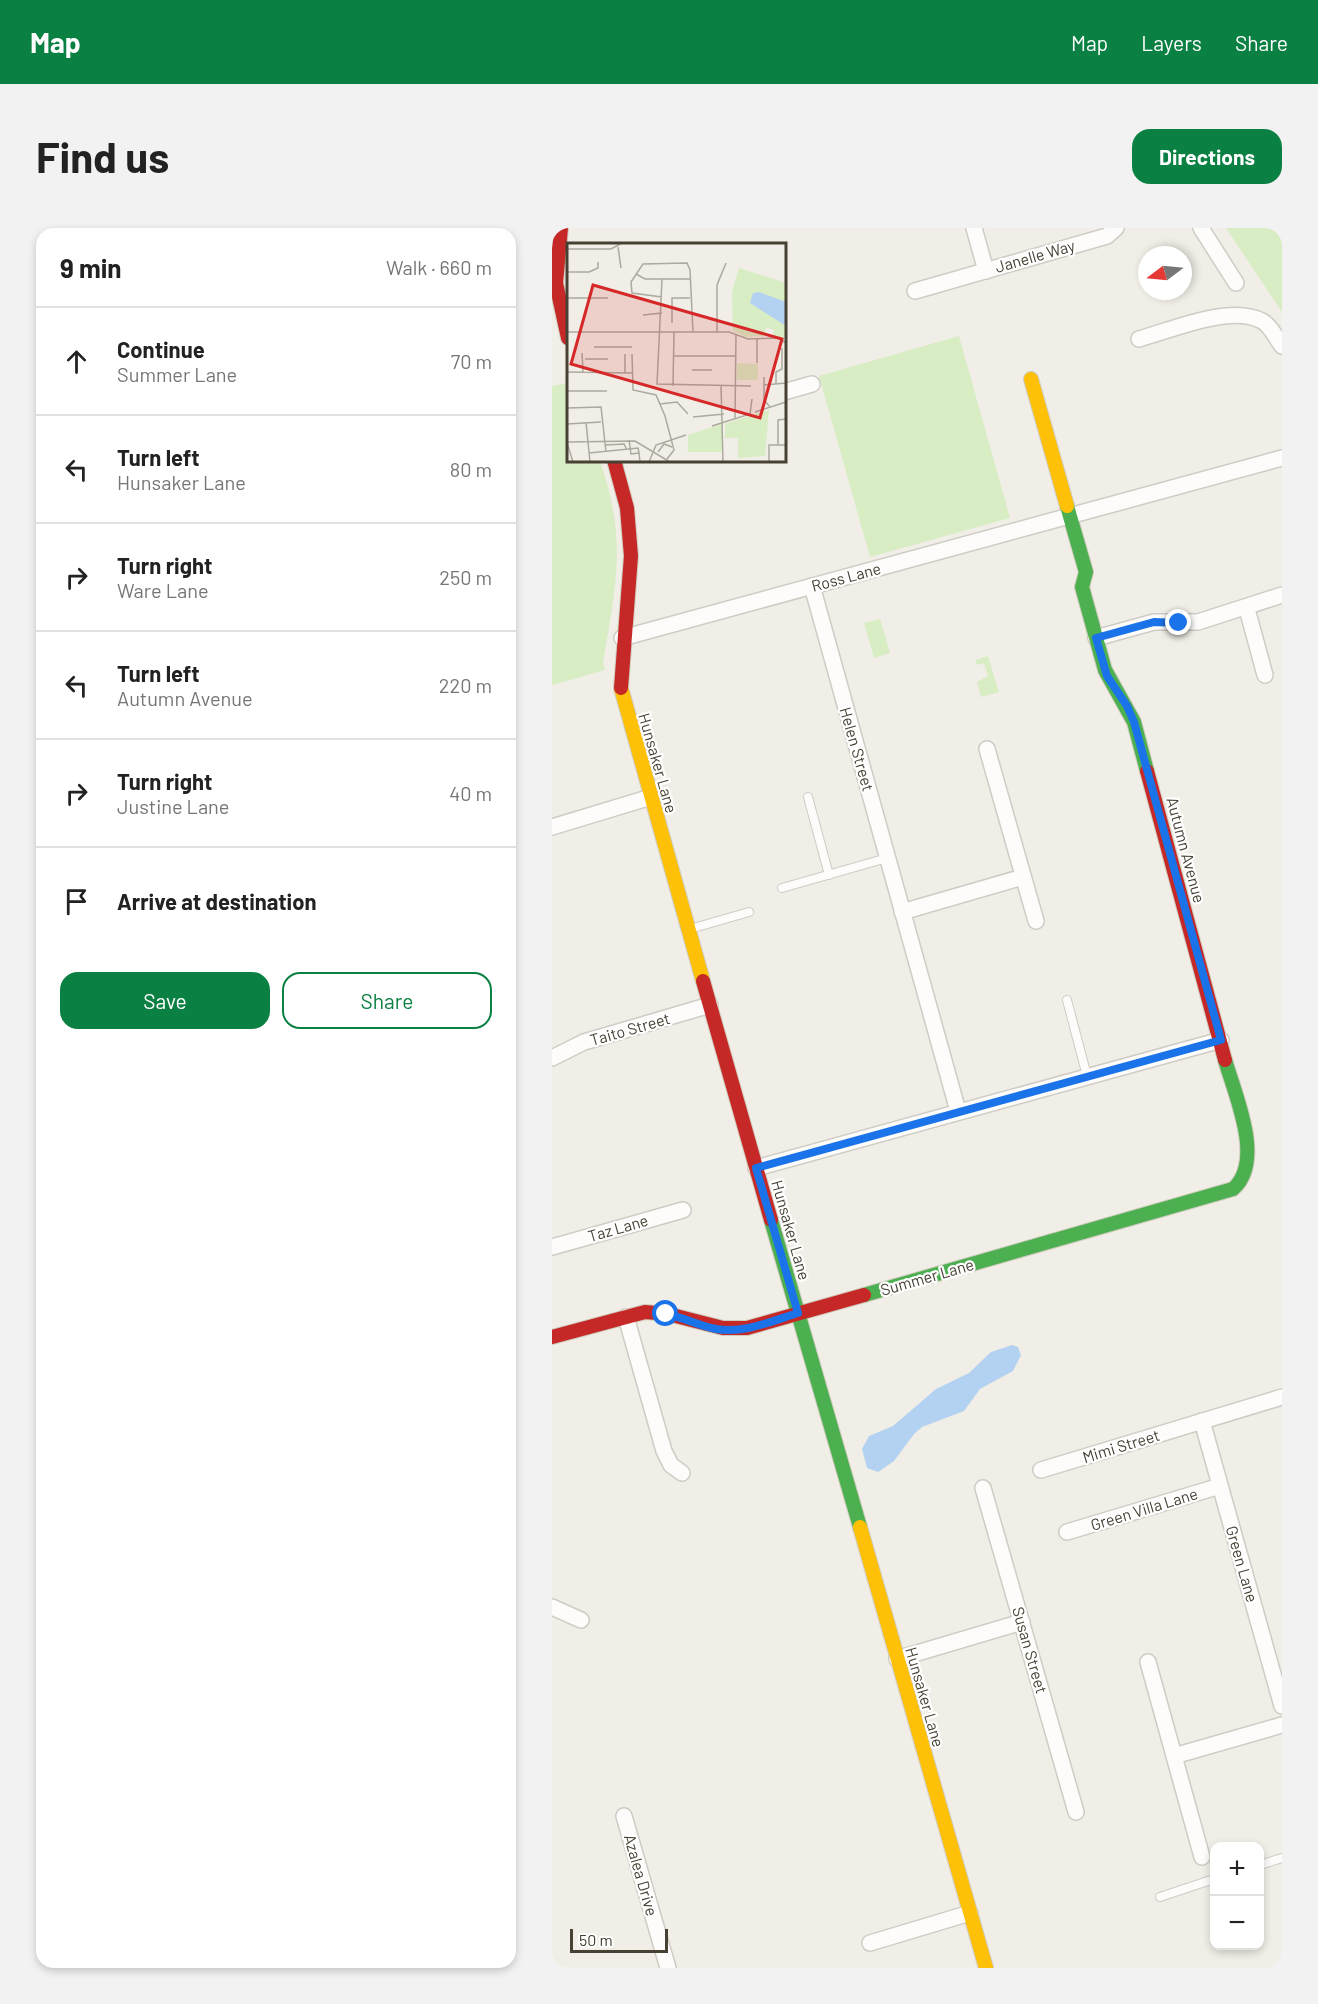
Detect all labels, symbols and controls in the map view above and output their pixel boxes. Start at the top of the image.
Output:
text: Map [30,25,81,59]
text: Map [1071,30,1108,55]
text: Layers [1141,30,1202,55]
text: Share [1235,30,1288,55]
button: Directions [1132,129,1282,184]
text: Find us [36,131,169,181]
street label: Janelle Way [993,235,1078,276]
inset map [567,243,786,462]
north arrow [1138,246,1192,300]
text: 9 min [60,252,122,283]
text: Walk · 660 m [386,255,492,279]
text: Continue [117,336,205,362]
icon: ahead [60,345,93,378]
text: 70 m [451,349,492,373]
text: Summer Lane [117,362,237,386]
text: Turn left [117,444,200,470]
icon: left [60,453,93,486]
text: 80 m [450,457,492,481]
text: Hunsaker Lane [117,470,246,494]
text: Turn right [117,552,212,578]
street label: Ross Lane [809,558,883,595]
icon: right [60,561,93,594]
text: 250 m [439,565,492,589]
text: Ware Lane [117,578,209,602]
route end [1165,609,1191,635]
text: Turn left [117,660,200,686]
icon: left [60,669,93,702]
text: 220 m [439,673,492,697]
text: Autumn Avenue [117,686,253,710]
street label: Helen Street [836,705,879,793]
street label: Hunsaker Lane [635,711,682,815]
text: Turn right [117,768,212,794]
icon: right [60,777,93,810]
text: 40 m [449,781,492,805]
text: Justine Lane [117,794,229,818]
street label: Autumn Avenue [1163,795,1210,905]
icon: arrive [60,885,93,918]
text: Arrive at destination [117,888,316,914]
button: Save [60,972,270,1029]
button: Share [282,972,492,1029]
street label: Taito Street [588,1008,672,1049]
street label: Hunsaker Lane [768,1178,815,1282]
street label: Taz Lane [586,1210,650,1245]
street label: Summer Lane [878,1254,976,1299]
route start [652,1300,678,1326]
street label: Mimi Street [1080,1425,1162,1466]
street label: Green Villa Lane [1088,1483,1200,1534]
street label: Green Lane [1222,1523,1262,1604]
street label: Susan Street [1009,1604,1052,1695]
street label: Hunsaker Lane [902,1645,949,1749]
street label: Azalea Drive [621,1832,662,1918]
map controls [1210,1842,1264,1950]
button: + [1210,1842,1264,1896]
button: − [1210,1896,1264,1950]
scale bar [570,1926,668,1954]
text: 50 m [579,1930,613,1949]

